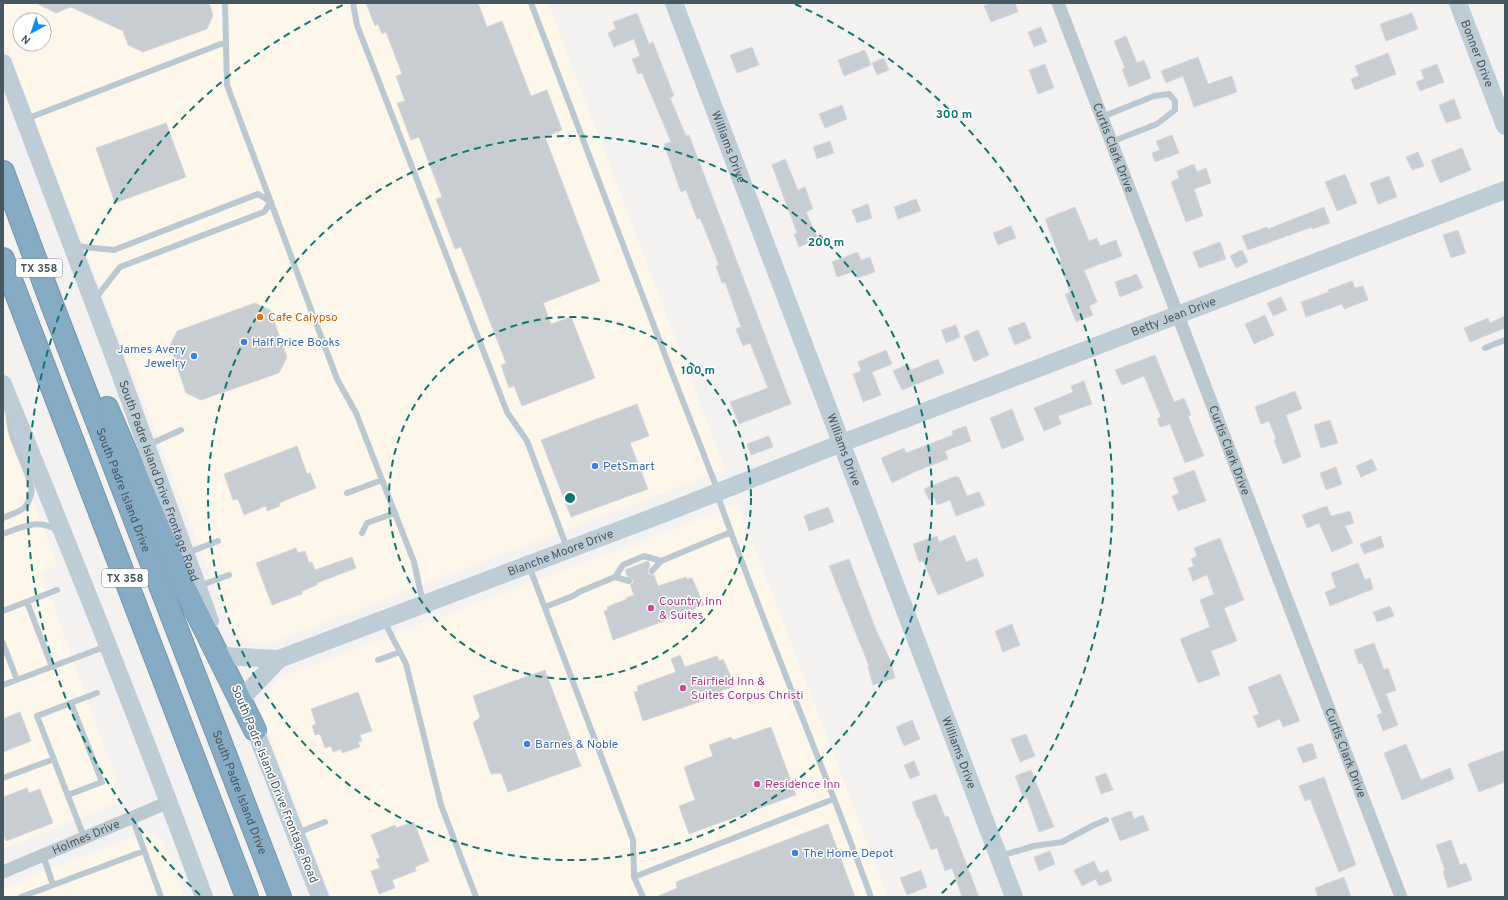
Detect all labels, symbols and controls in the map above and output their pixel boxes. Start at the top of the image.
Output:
north arrow [12,12,52,52]
street label: Bonner Drive [1456,18,1496,90]
text: N [19,31,34,47]
street label: Curtis Clark Drive [1088,101,1137,195]
text: 300 m [936,107,972,123]
street label: Williams Drive [707,109,749,186]
text: 200 m [808,235,844,251]
road number: TX 358 [16,259,62,277]
street label: Betty Jean Drive [1129,294,1219,341]
place label: Cafe Calypso [268,310,338,326]
marker: Cafe Calypso [255,312,265,322]
place label: Half Price Books [252,335,340,351]
marker: Half Price Books [239,337,249,347]
place label: James Avery Jewelry [117,342,186,372]
marker: James Avery Jewelry [189,351,199,361]
text: 100 m [681,363,715,379]
street label: South Padre Island Drive Frontage Road [116,379,202,583]
street label: Curtis Clark Drive [1204,403,1253,498]
street label: Williams Drive [822,412,864,489]
street label: South Padre Island Drive [94,426,154,554]
place label: PetSmart [603,459,655,475]
marker: PetSmart [590,461,600,471]
centre of rings [563,491,577,505]
street label: Blanche Moore Drive [506,526,616,581]
road number: TX 358 [102,569,148,587]
place label: Country Inn & Suites [659,594,722,624]
marker: Country Inn & Suites [646,603,656,613]
place label: Fairfield Inn & Suites Corpus Christi [691,674,803,704]
street label: South Padre Island Drive Frontage Road [228,683,322,885]
marker: Fairfield Inn & Suites Corpus Christi [678,683,688,693]
street label: Curtis Clark Drive [1320,706,1369,800]
street label: Williams Drive [937,715,979,791]
street label: South Padre Island Drive [210,729,270,857]
place label: Barnes & Noble [535,737,618,753]
marker: Barnes & Noble [522,739,532,749]
place label: Residence Inn [765,777,840,793]
marker: Residence Inn [752,779,762,789]
street label: Holmes Drive [50,817,123,859]
place label: The Home Depot [803,846,894,862]
marker: The Home Depot [790,848,800,858]

